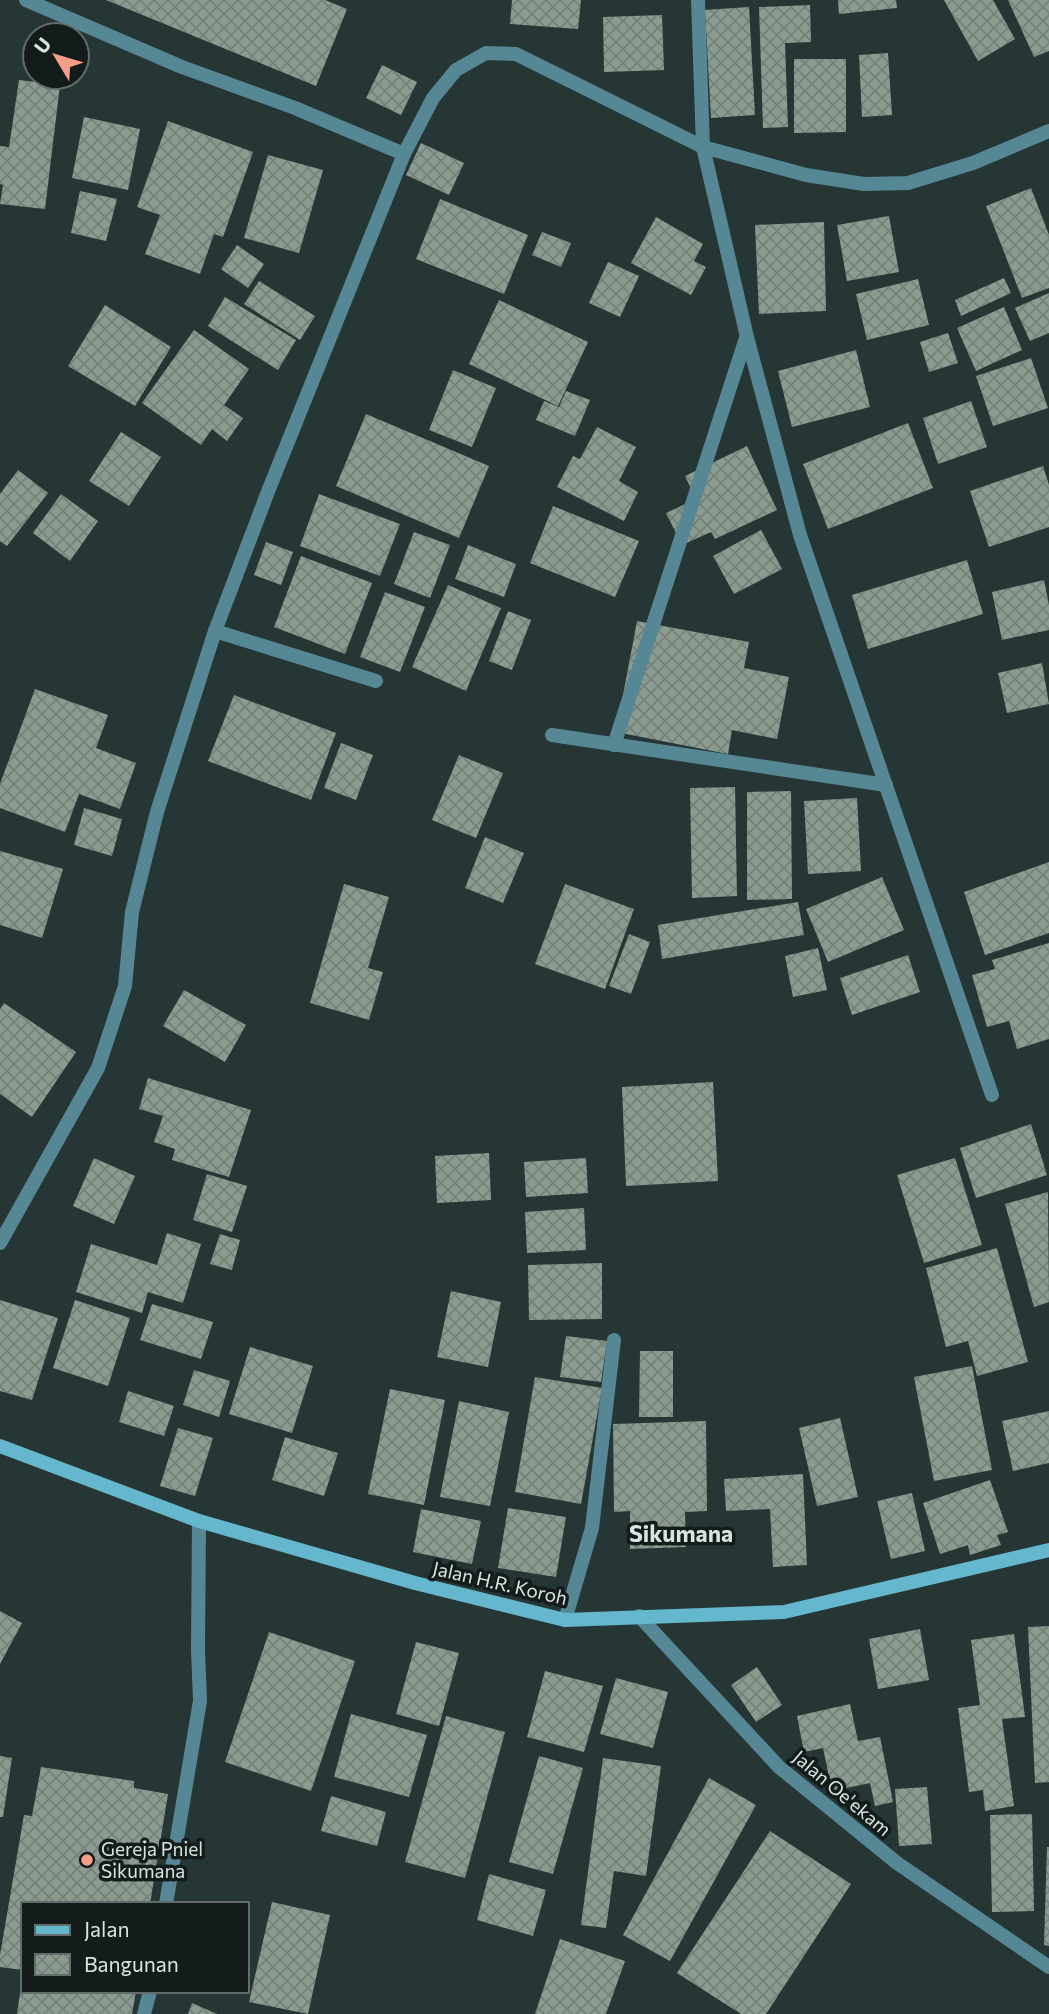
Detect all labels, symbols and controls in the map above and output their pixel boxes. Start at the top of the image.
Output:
north arrow [21,21,91,91]
text: U [29,33,56,58]
district label: Sikumana [629,1519,733,1547]
street label: Jalan H.R. Koroh [431,1556,570,1609]
street label: Jalan Oe'ekam [789,1745,896,1840]
place label: Gereja Pniel Sikumana [101,1837,203,1882]
marker: Gereja Pniel Sikumana [79,1852,95,1868]
legend [21,1902,248,1993]
text: Jalan [84,1916,129,1941]
text: Bangunan [84,1951,179,1976]

